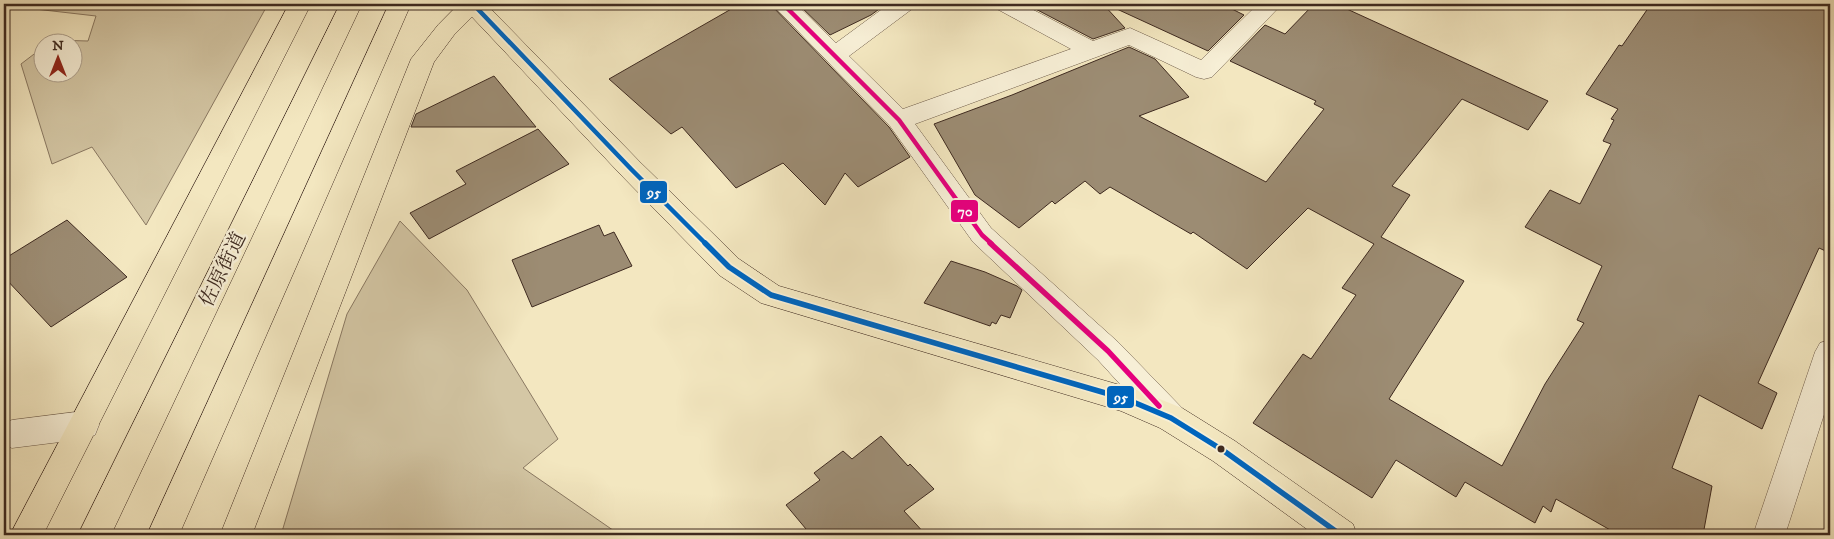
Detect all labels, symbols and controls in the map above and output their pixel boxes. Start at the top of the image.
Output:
north arrow [32,32,82,82]
text: N [52,37,64,55]
line badge: 95 [639,180,668,204]
text: 95 [646,184,661,202]
line badge: 70 [950,199,979,223]
text: 70 [958,203,973,221]
street label: 佐原街道 [195,228,252,311]
line badge: 95 [1106,385,1135,409]
text: 95 [1113,389,1128,407]
unlabelled marker [1216,444,1226,454]

